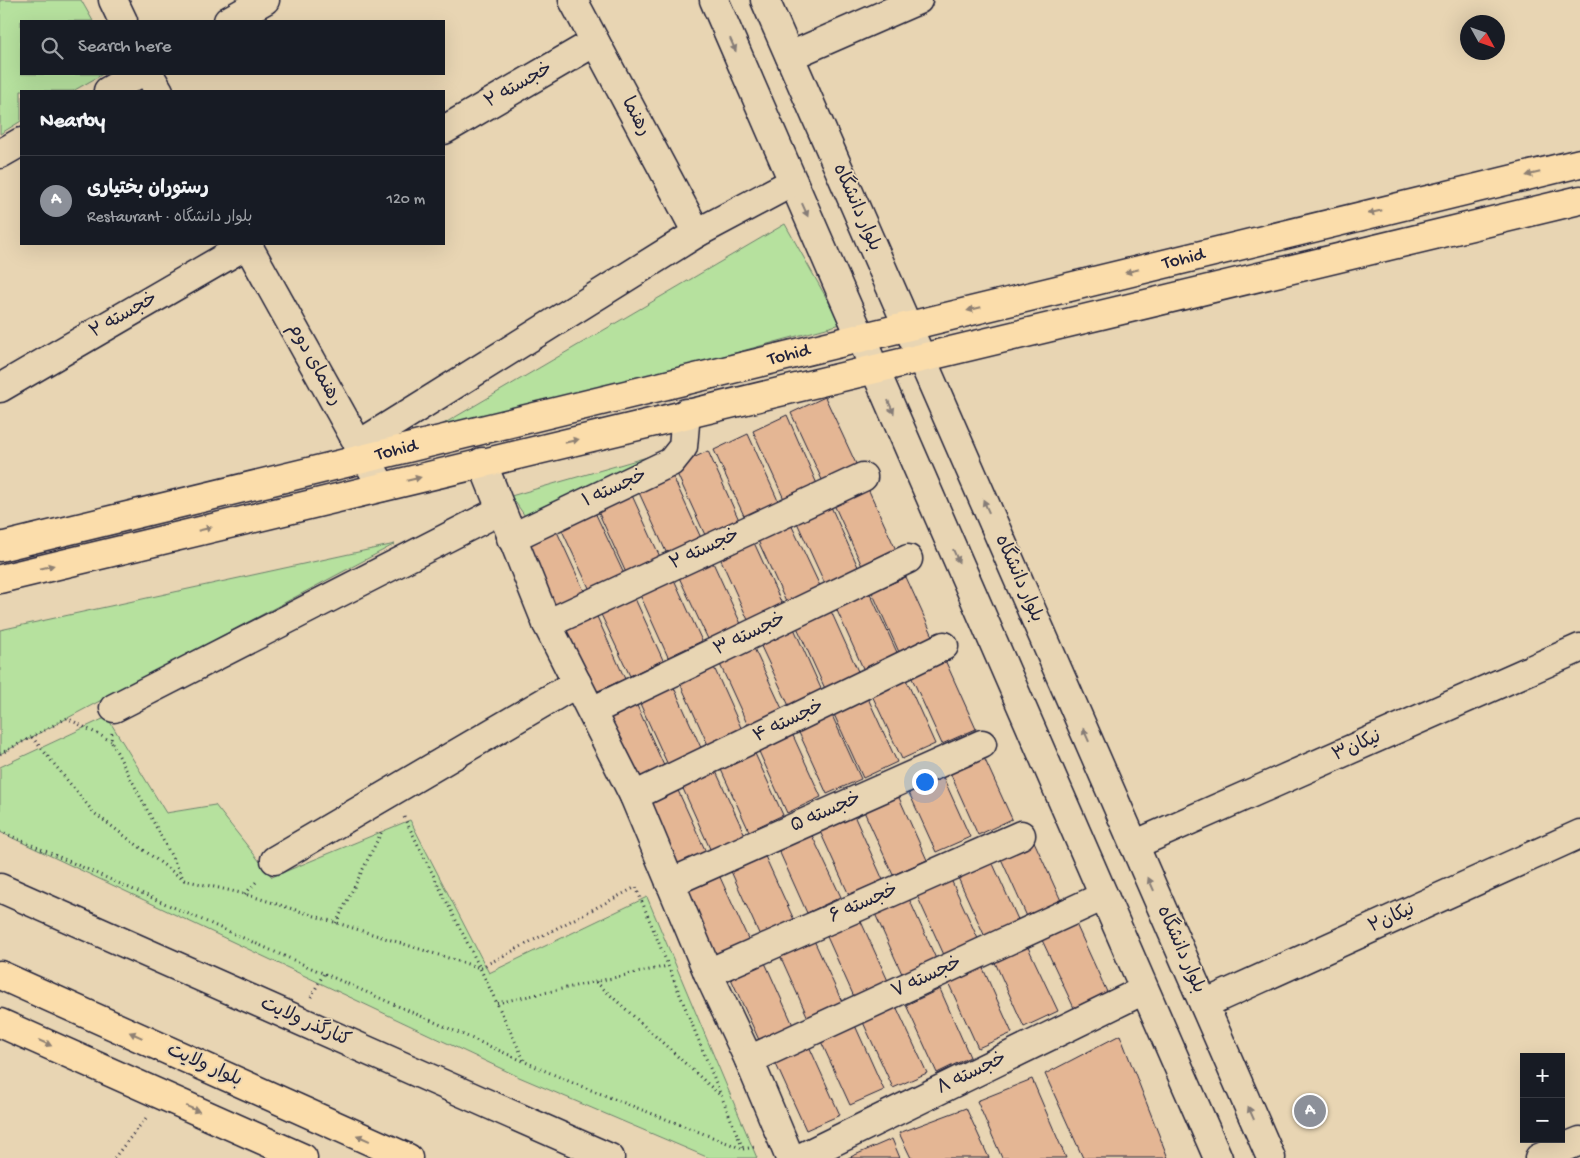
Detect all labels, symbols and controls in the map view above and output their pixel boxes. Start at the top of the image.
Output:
north arrow [1460,15,1505,60]
search box [20,20,445,75]
icon: search [38,34,66,62]
text: Search here [78,36,172,59]
one-way arrow [730,38,738,52]
street label: خجسته ۲ [481,57,557,115]
street label: رهنما [615,93,655,141]
text: Nearby [40,110,105,135]
street label: بلوار دانشگاه [826,160,887,255]
one-way arrow [1525,170,1540,178]
text: رستوران بختیاری [87,178,209,201]
text: A [51,191,61,210]
text: 120 m [386,191,425,210]
one-way arrow [801,203,809,217]
one-way arrow [1367,208,1382,216]
text: Restaurant · بلوار دانشگاه [87,209,252,228]
street label: Tohid [1159,243,1209,276]
one-way arrow [1124,267,1139,275]
street label: خجسته ۲ [86,287,162,345]
one-way arrow [966,305,981,313]
street label: رهنمای دوم [282,320,346,410]
street label: Tohid [765,339,814,372]
one-way arrow [887,400,895,414]
street label: Tohid [372,434,422,467]
one-way arrow [565,437,580,445]
street label: خجسته ۱ [579,464,651,514]
one-way arrow [407,475,422,483]
one-way arrow [982,499,990,513]
street label: خجسته ۲ [666,524,744,576]
one-way arrow [198,525,213,533]
street label: بلوار دانشگاه [988,531,1049,626]
one-way arrow [952,549,960,563]
one-way arrow [40,563,55,571]
street label: خجسته ۳ [710,608,790,662]
street label: خجسته ۴ [750,695,828,749]
street label: نیکان۳ [1329,726,1385,768]
one-way arrow [1082,728,1090,742]
your location [912,769,938,795]
street label: خجسته ۵ [787,787,865,839]
one-way arrow [1147,877,1155,891]
street label: خجسته ۶ [826,879,902,929]
street label: نیکان۲ [1365,899,1419,939]
street label: بلوار دانشگاه [1150,902,1211,997]
street label: خجسته ۷ [888,952,966,1004]
street label: کنارگذر ولایت [256,991,355,1053]
one-way arrow [129,1030,143,1038]
one-way arrow [38,1039,52,1047]
street label: بلوار ولایت [163,1039,245,1093]
street label: خجسته ۸ [933,1047,1011,1101]
map controls [1520,1053,1565,1143]
button: + [1520,1053,1565,1098]
pin: A [1294,1092,1326,1130]
button: − [1520,1098,1565,1143]
one-way arrow [186,1105,200,1113]
one-way arrow [1247,1106,1255,1120]
one-way arrow [356,1133,370,1141]

